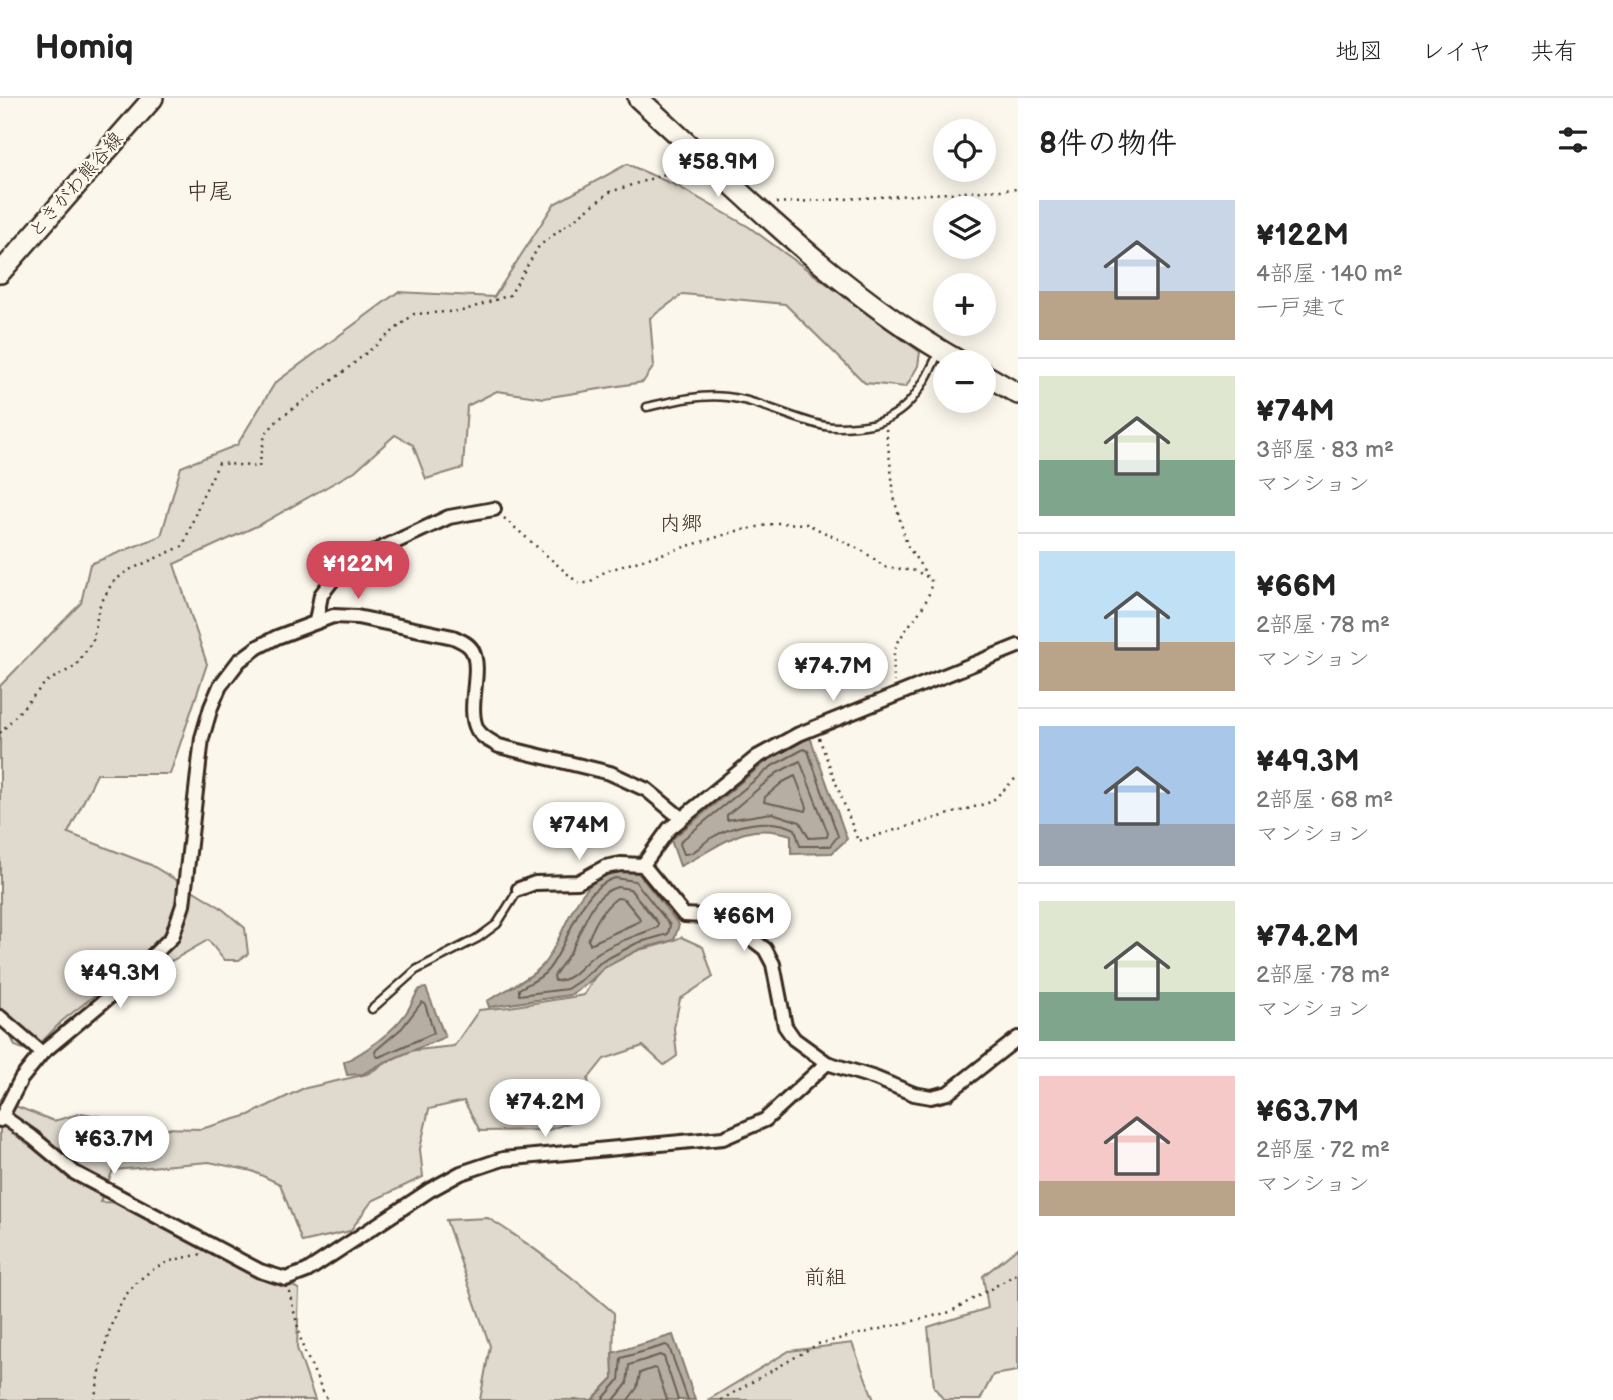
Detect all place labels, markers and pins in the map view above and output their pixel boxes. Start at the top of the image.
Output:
pin: ¥58.9M [661,140,775,199]
pin: ¥122M [309,542,407,601]
pin: ¥74.7M [776,644,890,703]
pin: ¥74M [538,802,620,862]
pin: ¥66M [703,894,785,953]
pin: ¥49.3M [63,950,177,1010]
pin: ¥74.2M [488,1080,602,1139]
pin: ¥63.7M [57,1116,171,1176]

